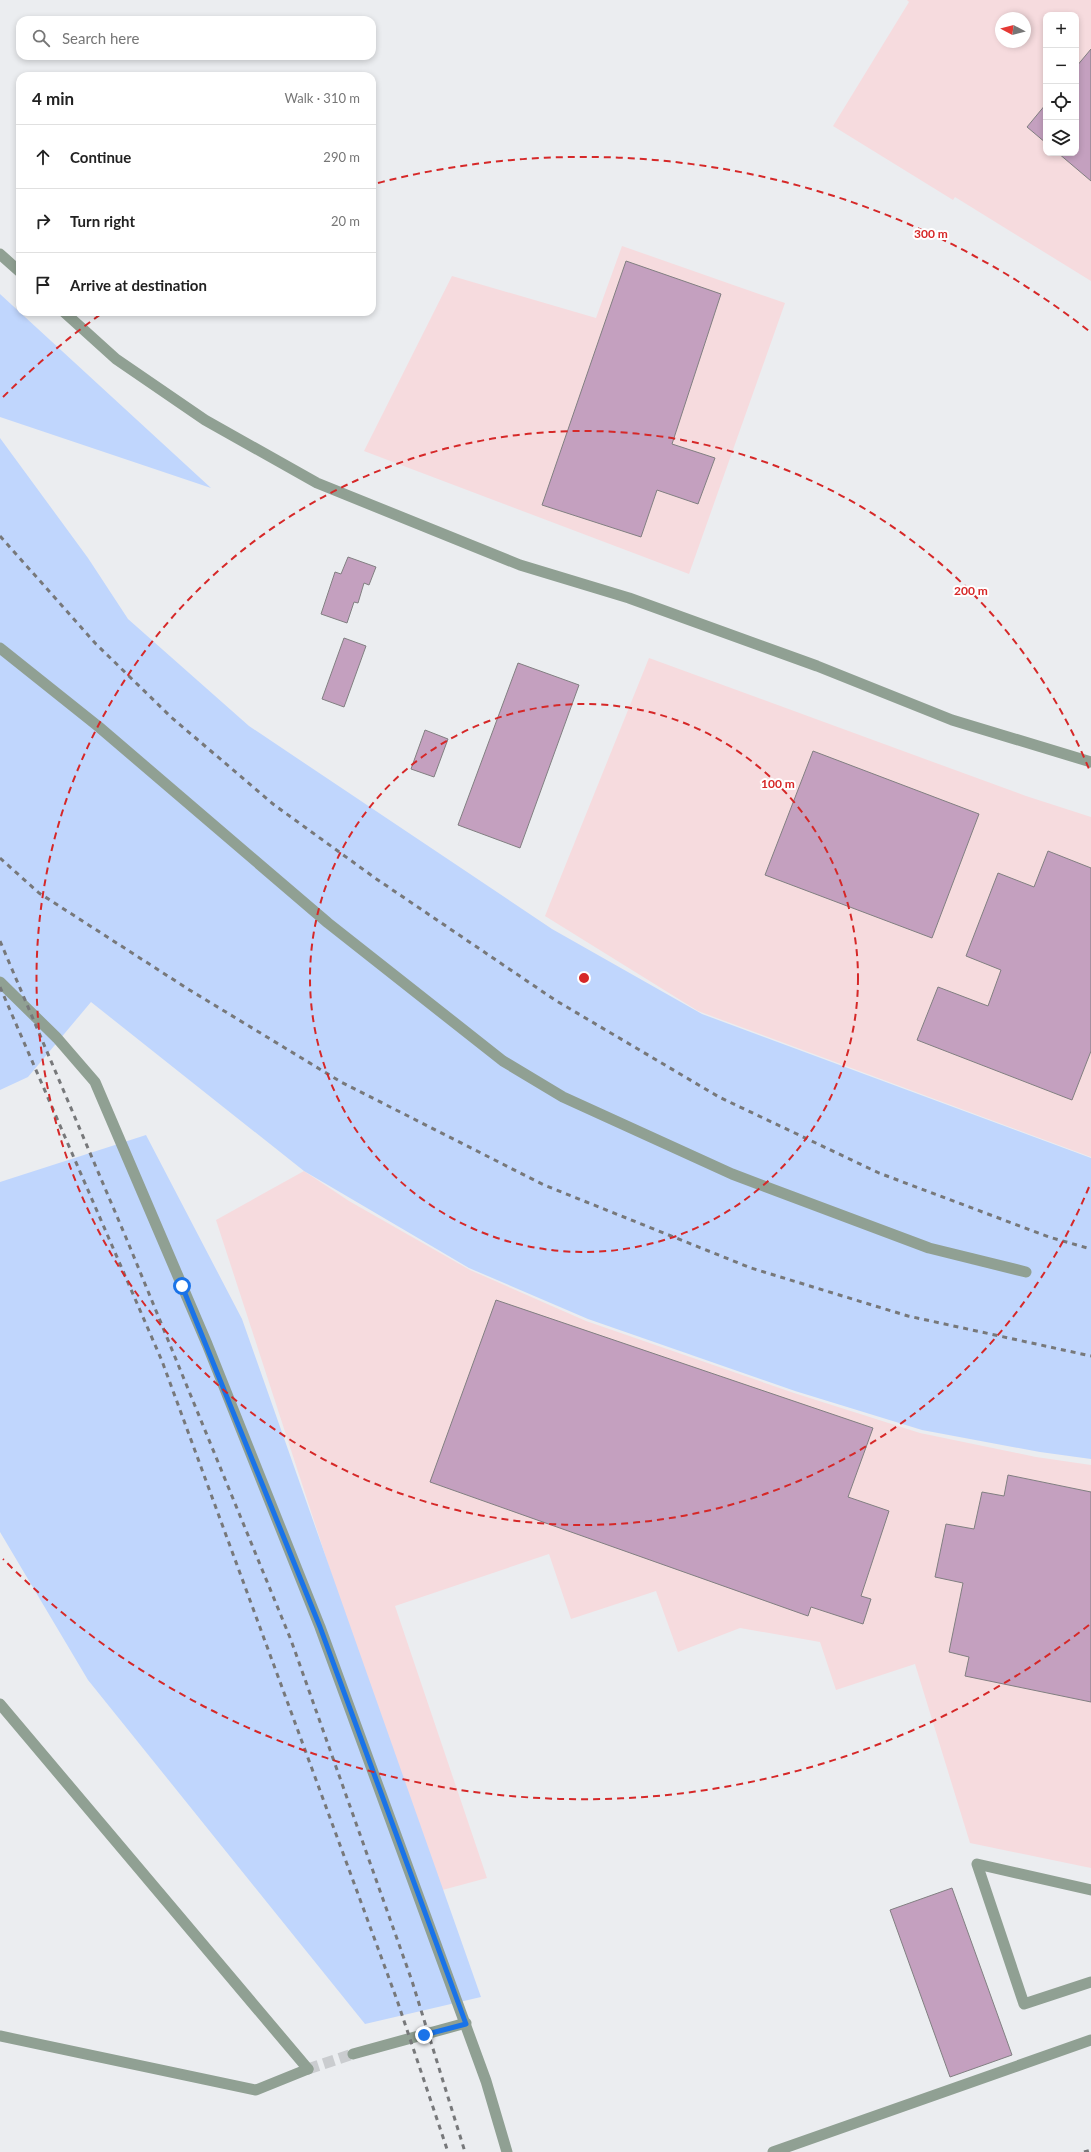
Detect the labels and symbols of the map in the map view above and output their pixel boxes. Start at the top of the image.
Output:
north arrow [995,12,1031,48]
text: 300 m [914,226,948,241]
text: 200 m [954,583,988,598]
text: 100 m [761,776,795,791]
centre of rings [577,971,591,985]
route start [173,1277,191,1295]
route end [415,2026,433,2044]

